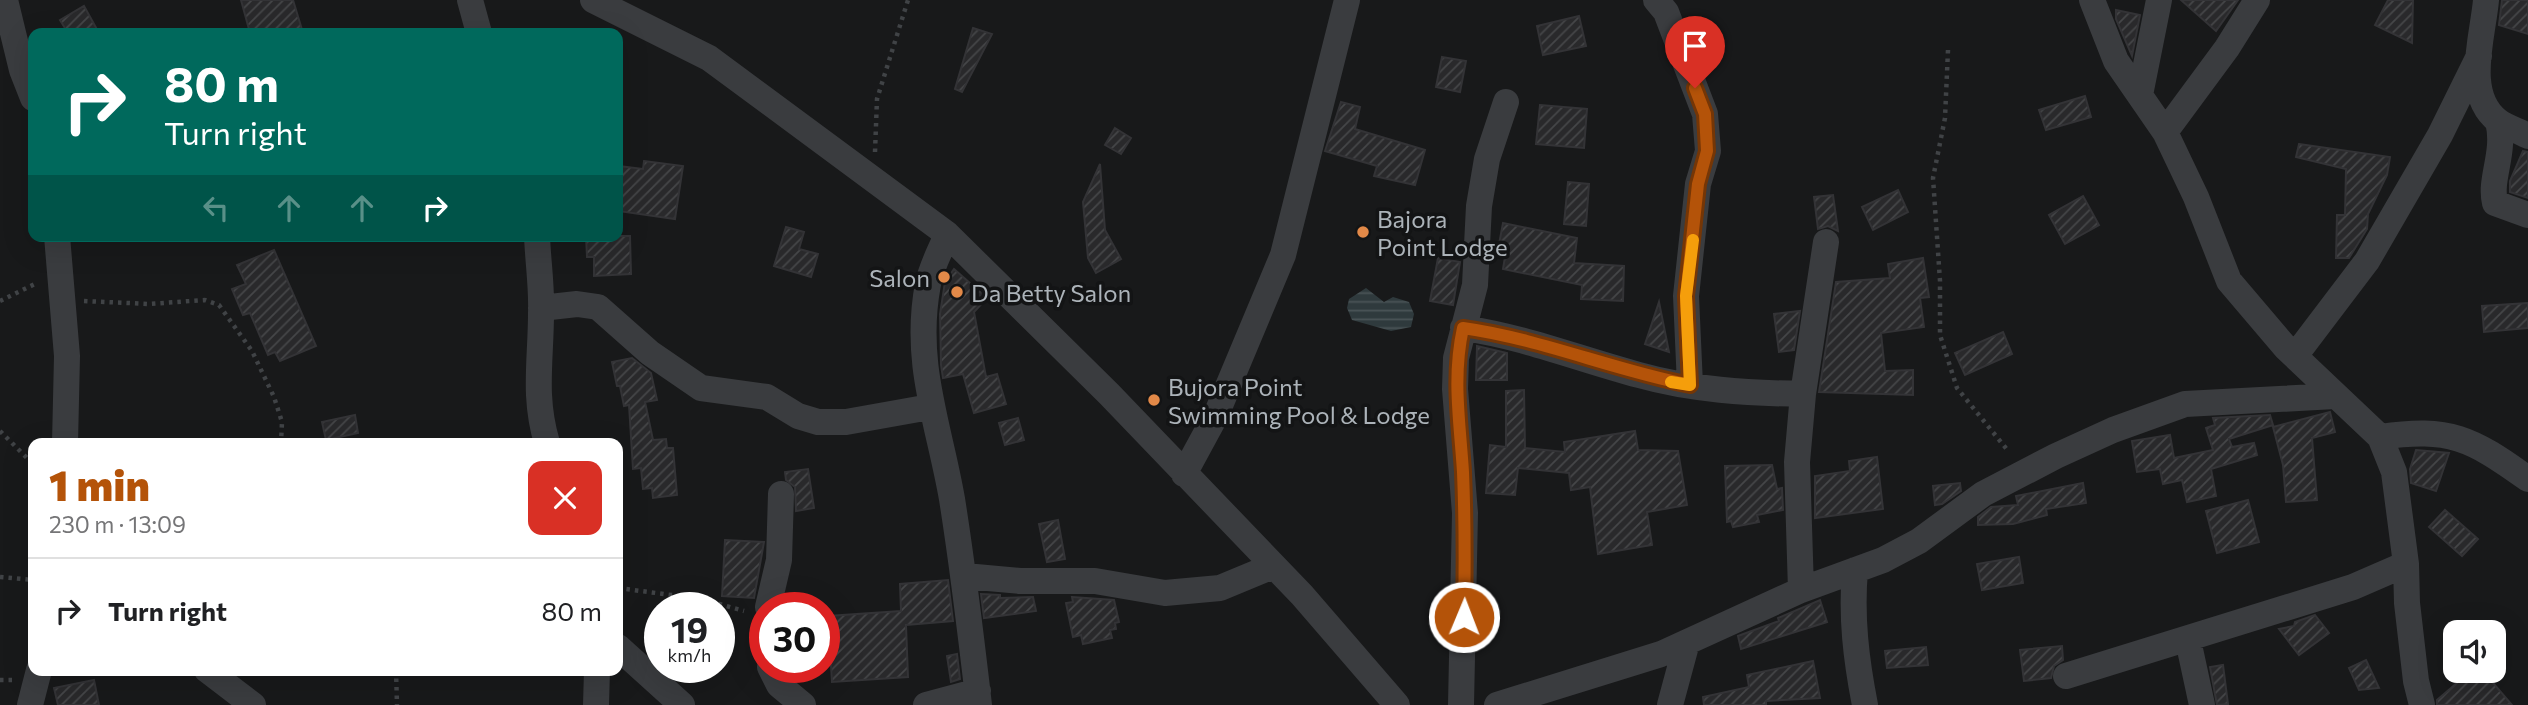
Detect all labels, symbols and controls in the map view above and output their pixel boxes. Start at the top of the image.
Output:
pin [1665,16,1725,88]
icon: arrive [1676,27,1714,65]
text: 80 m [164,52,279,112]
icon: right [49,56,140,147]
text: Turn right [164,112,307,152]
icon: left [197,189,235,227]
icon: ahead [270,189,308,227]
icon: ahead [343,189,381,227]
icon: right [416,189,454,227]
place label: Bajora Point Lodge [1377,204,1508,261]
marker: Bajora Point Lodge [1355,224,1371,240]
place label: Salon [869,263,930,292]
marker: Salon [936,269,952,285]
place label: Da Betty Salon [971,278,1131,307]
marker: Da Betty Salon [949,284,965,300]
place label: Bujora Point Swimming Pool & Lodge [1168,372,1430,429]
marker: Bujora Point Swimming Pool & Lodge [1146,392,1162,408]
text: 1 min [49,458,150,510]
button: close [528,461,602,535]
text: 230 m · 13:09 [49,510,186,538]
position arrow [1427,580,1501,654]
icon: right [49,592,87,630]
speed limit sign: 30 [749,592,840,683]
text: Turn right [108,595,227,626]
text: 80 m [542,595,602,626]
text: 19 [671,607,708,650]
map controls [2443,620,2506,683]
button: sound [2443,620,2506,683]
text: km/h [668,644,711,666]

